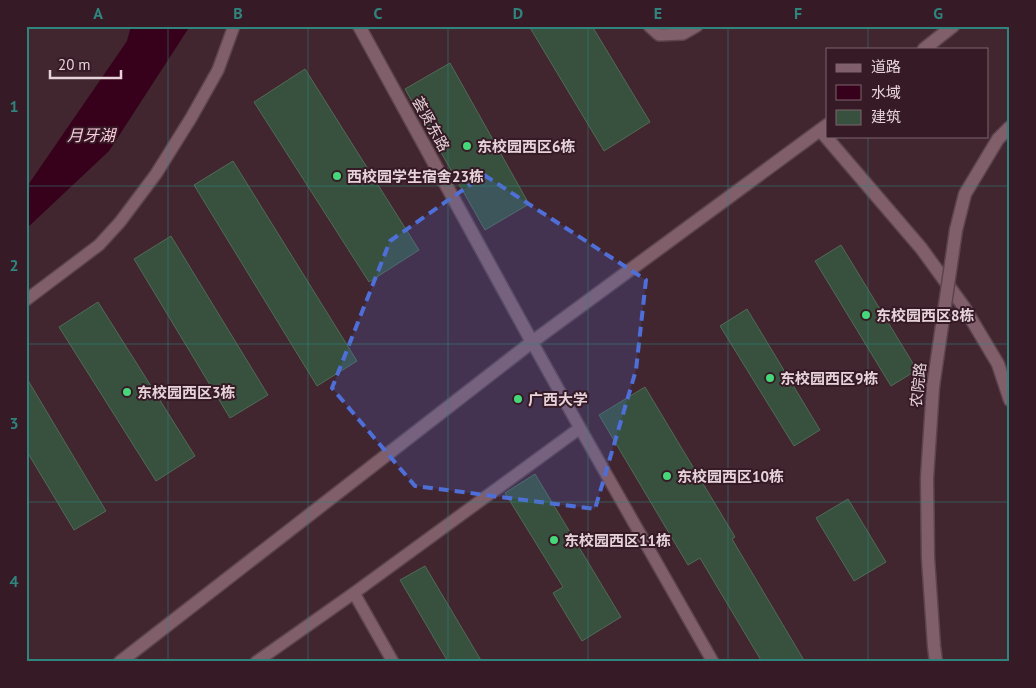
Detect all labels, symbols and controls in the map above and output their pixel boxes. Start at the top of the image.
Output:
text: A [93,3,103,23]
text: B [233,3,243,23]
text: C [374,3,383,23]
text: D [513,3,523,23]
text: E [654,3,662,23]
text: F [794,3,802,23]
text: G [933,3,943,23]
scale bar [50,48,121,80]
legend [826,48,988,138]
text: 20 m [58,55,91,74]
text: 道路 [871,57,901,76]
text: 水域 [871,83,901,102]
street label: 荟贤东路 [408,93,454,155]
text: 1 [9,96,19,116]
text: 建筑 [871,107,901,126]
water label: 月牙湖 [67,125,118,145]
place label: 东校园西区6栋 [477,137,576,156]
marker: 东校园西区6栋 [461,140,473,152]
place label: 西校园学生宿舍23栋 [347,167,484,186]
marker: 西校园学生宿舍23栋 [331,170,343,182]
text: 2 [9,255,19,275]
place label: 东校园西区8栋 [876,306,975,325]
marker: 东校园西区8栋 [860,309,872,321]
street label: 农院路 [906,362,930,408]
place label: 东校园西区9栋 [780,369,879,388]
marker: 东校园西区9栋 [764,372,776,384]
place label: 东校园西区3栋 [137,383,236,402]
marker: 东校园西区3栋 [121,386,133,398]
place label: 广西大学 [528,390,588,409]
marker: 广西大学 [512,393,524,405]
text: 3 [9,413,19,433]
place label: 东校园西区10栋 [677,467,784,486]
marker: 东校园西区10栋 [661,470,673,482]
place label: 东校园西区11栋 [564,531,671,550]
marker: 东校园西区11栋 [548,534,560,546]
text: 4 [9,571,19,591]

